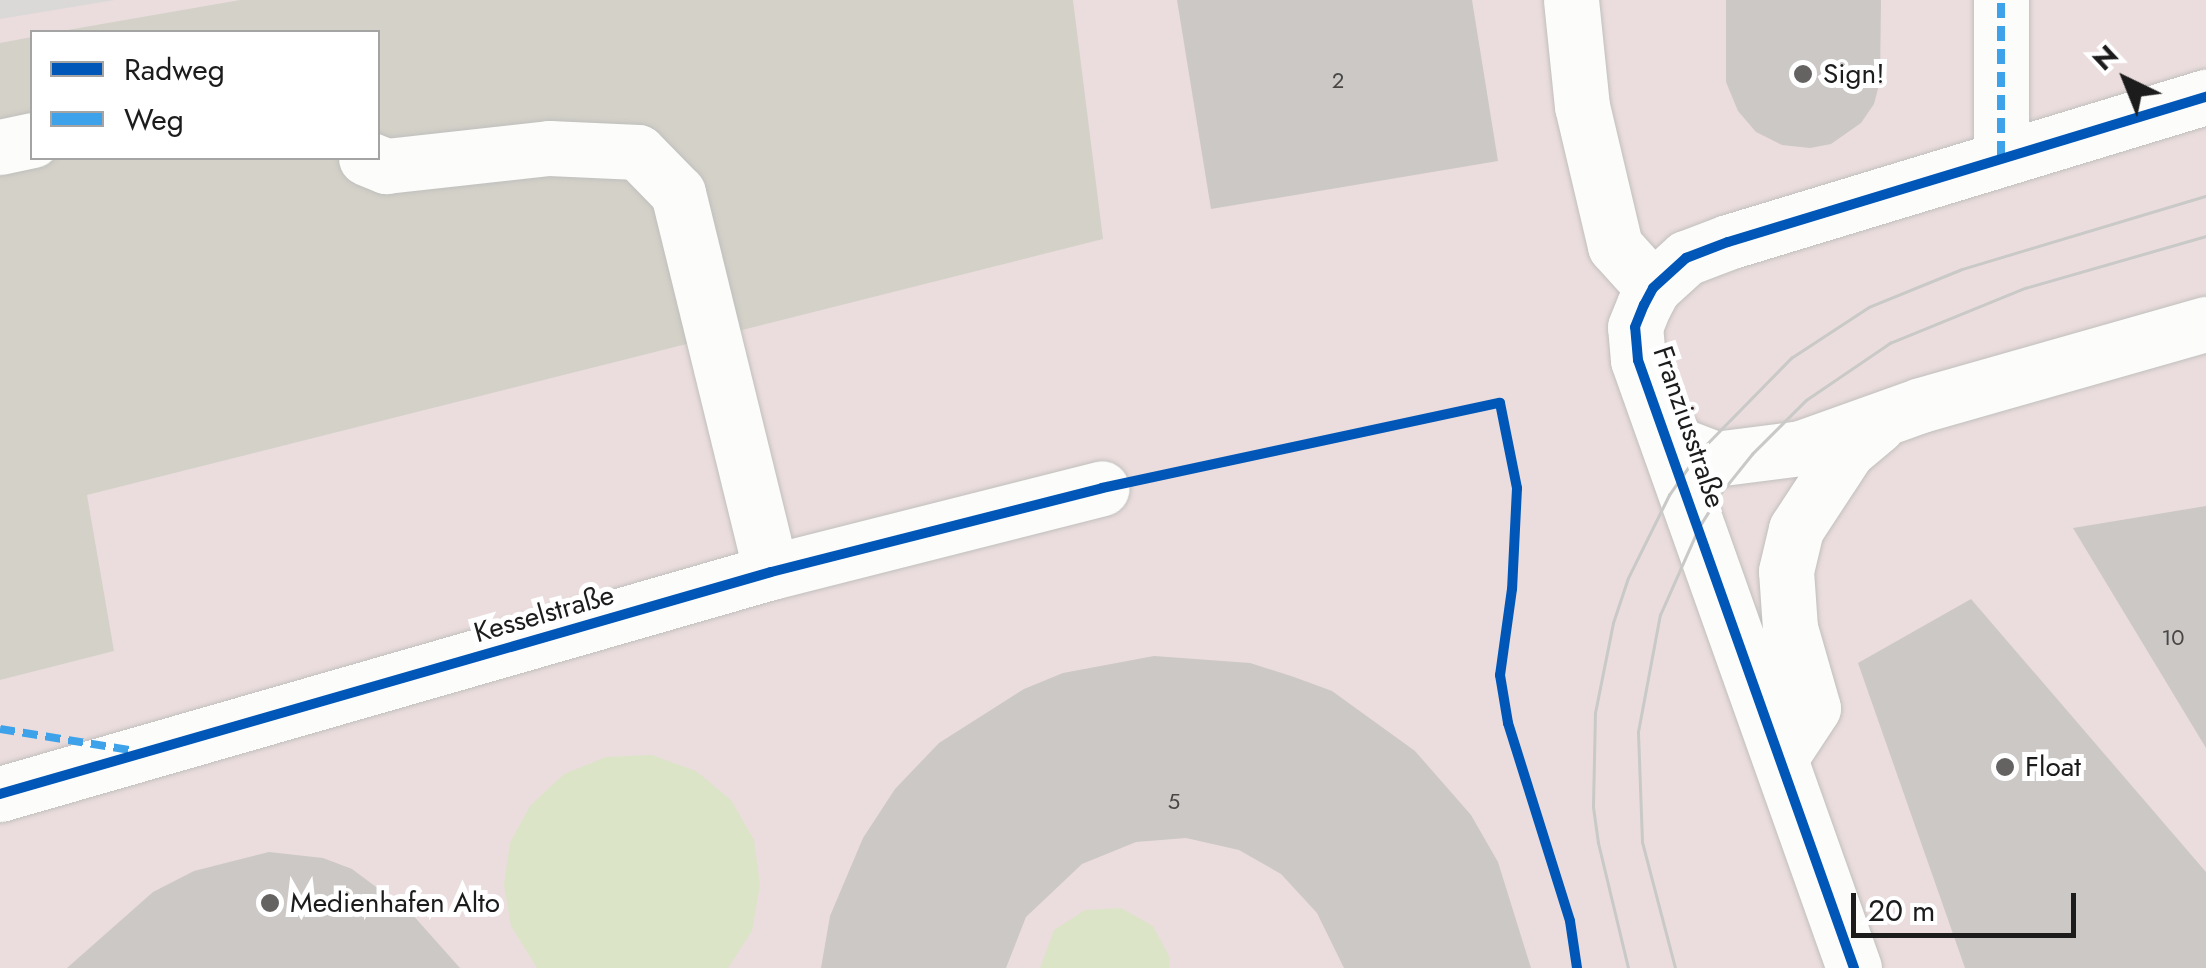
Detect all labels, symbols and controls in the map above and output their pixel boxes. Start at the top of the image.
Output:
legend [30,30,380,160]
north arrow [2076,30,2176,130]
text: N [2083,35,2127,80]
text: Radweg [124,48,225,91]
place label: Sign! [1823,57,1885,91]
marker: Sign! [1792,63,1814,85]
house number: 2 [1332,68,1344,94]
text: Weg [124,98,184,141]
street label: Franziusstraße [1646,342,1732,512]
street label: Kesselstraße [470,578,618,650]
house number: 10 [2161,625,2185,651]
place label: Float [2025,750,2081,784]
marker: Float [1994,756,2016,778]
house number: 5 [1168,789,1180,815]
scale bar [1856,873,2081,935]
place label: Medienhafen Alto [290,886,500,920]
text: 20 m [1868,889,1935,932]
marker: Medienhafen Alto [259,892,281,914]

